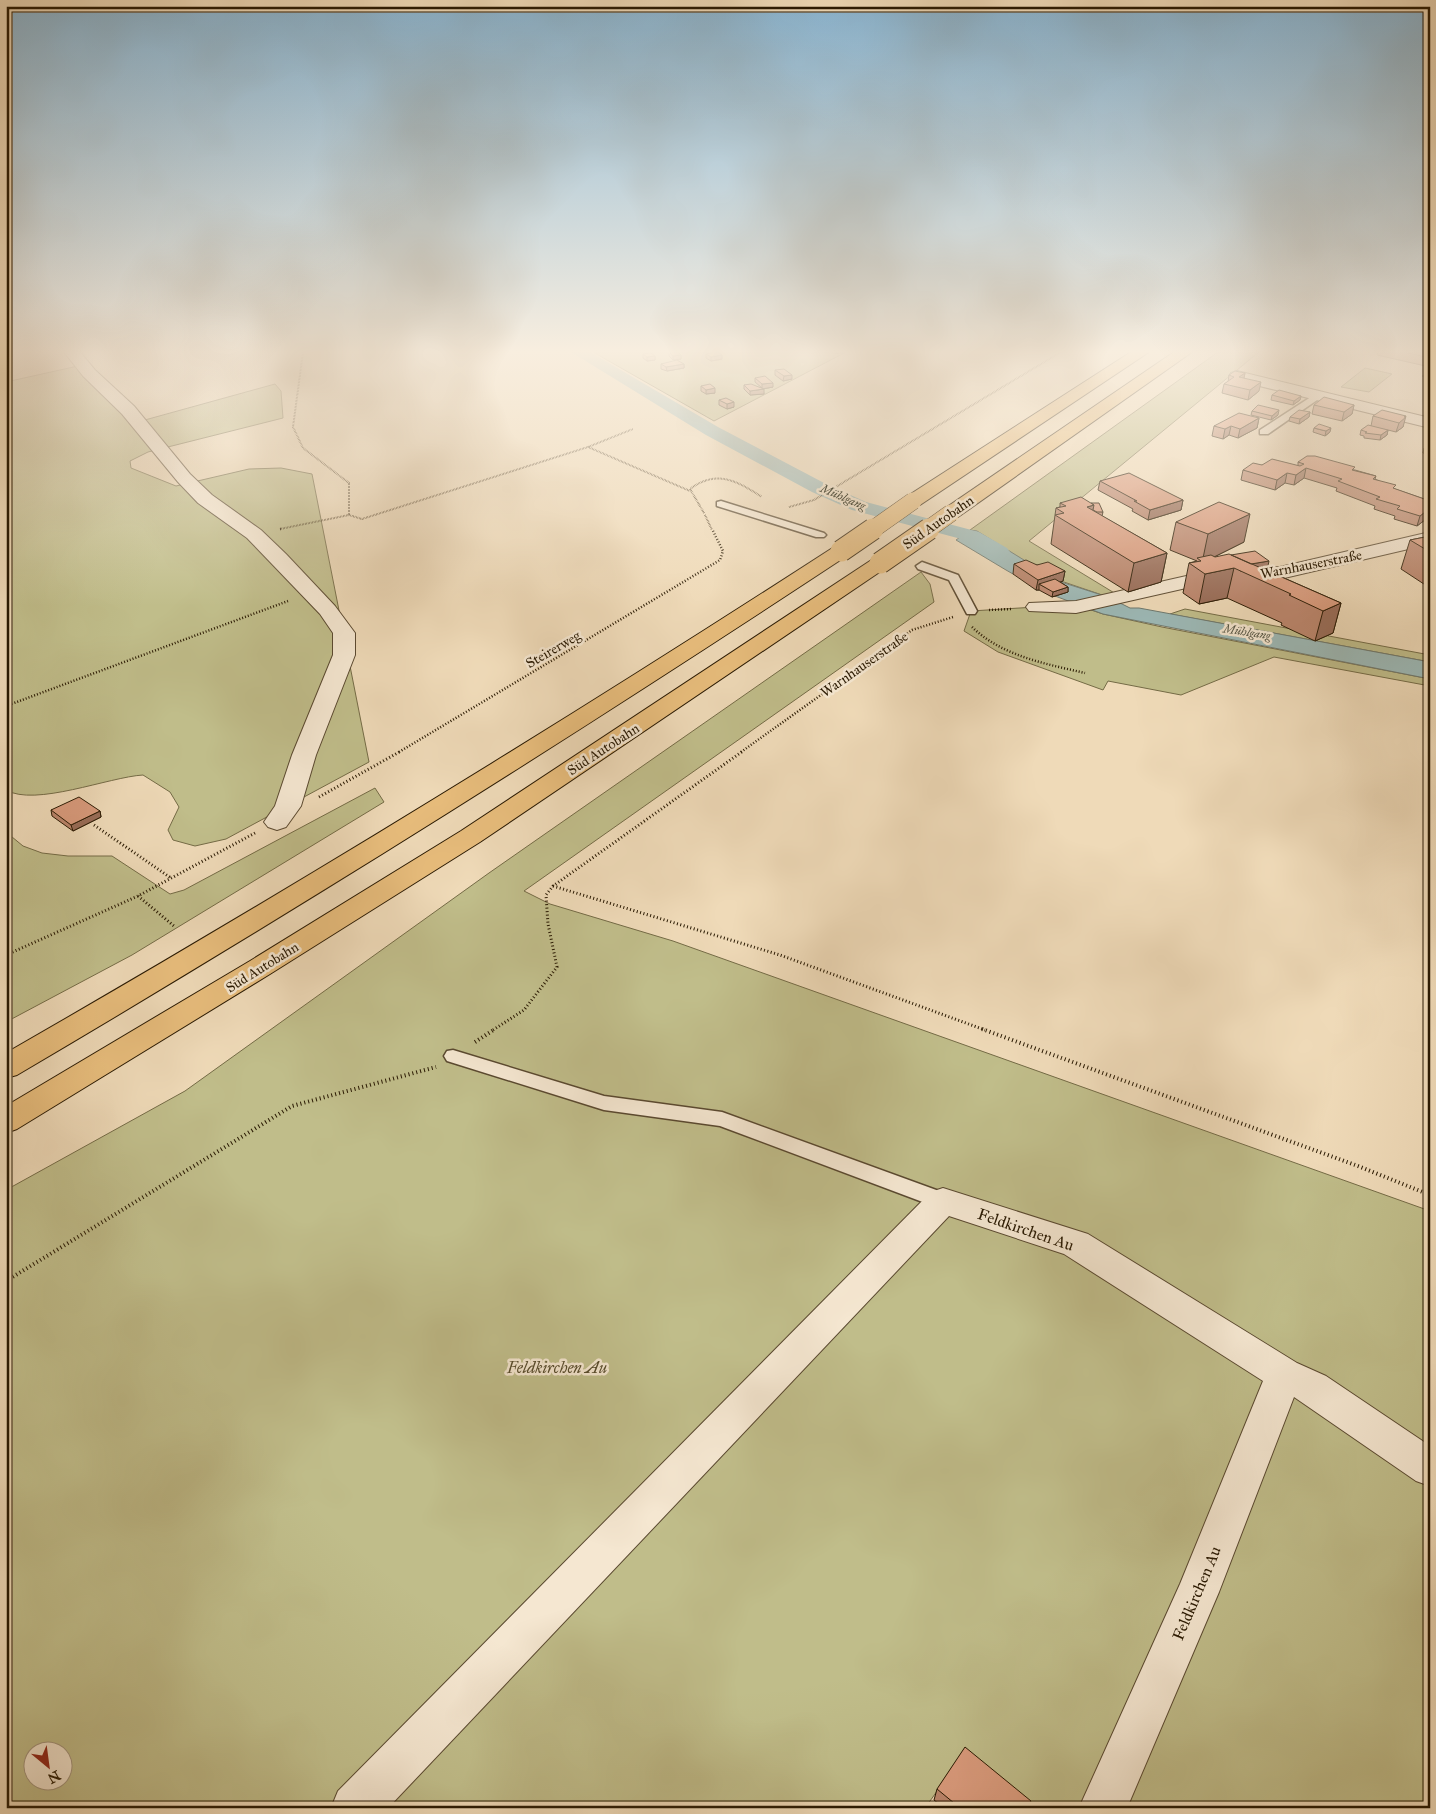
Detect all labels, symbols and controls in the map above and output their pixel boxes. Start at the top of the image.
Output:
water label: Mühlgang [817,481,869,513]
street label: Süd Autobahn [900,492,977,553]
street label: Warnhauserstraße [1259,546,1363,583]
water label: Mühlgang [1221,621,1273,643]
street label: Steirerweg [523,627,584,672]
street label: Warnhauserstraße [817,628,911,701]
street label: Süd Autobahn [564,720,643,779]
street label: Süd Autobahn [223,938,302,996]
street label: Feldkirchen Au [975,1204,1077,1255]
park label: Feldkirchen Au [506,1358,607,1377]
street label: Feldkirchen Au [1168,1543,1225,1643]
north arrow [22,1742,72,1792]
text: N [45,1767,63,1787]

